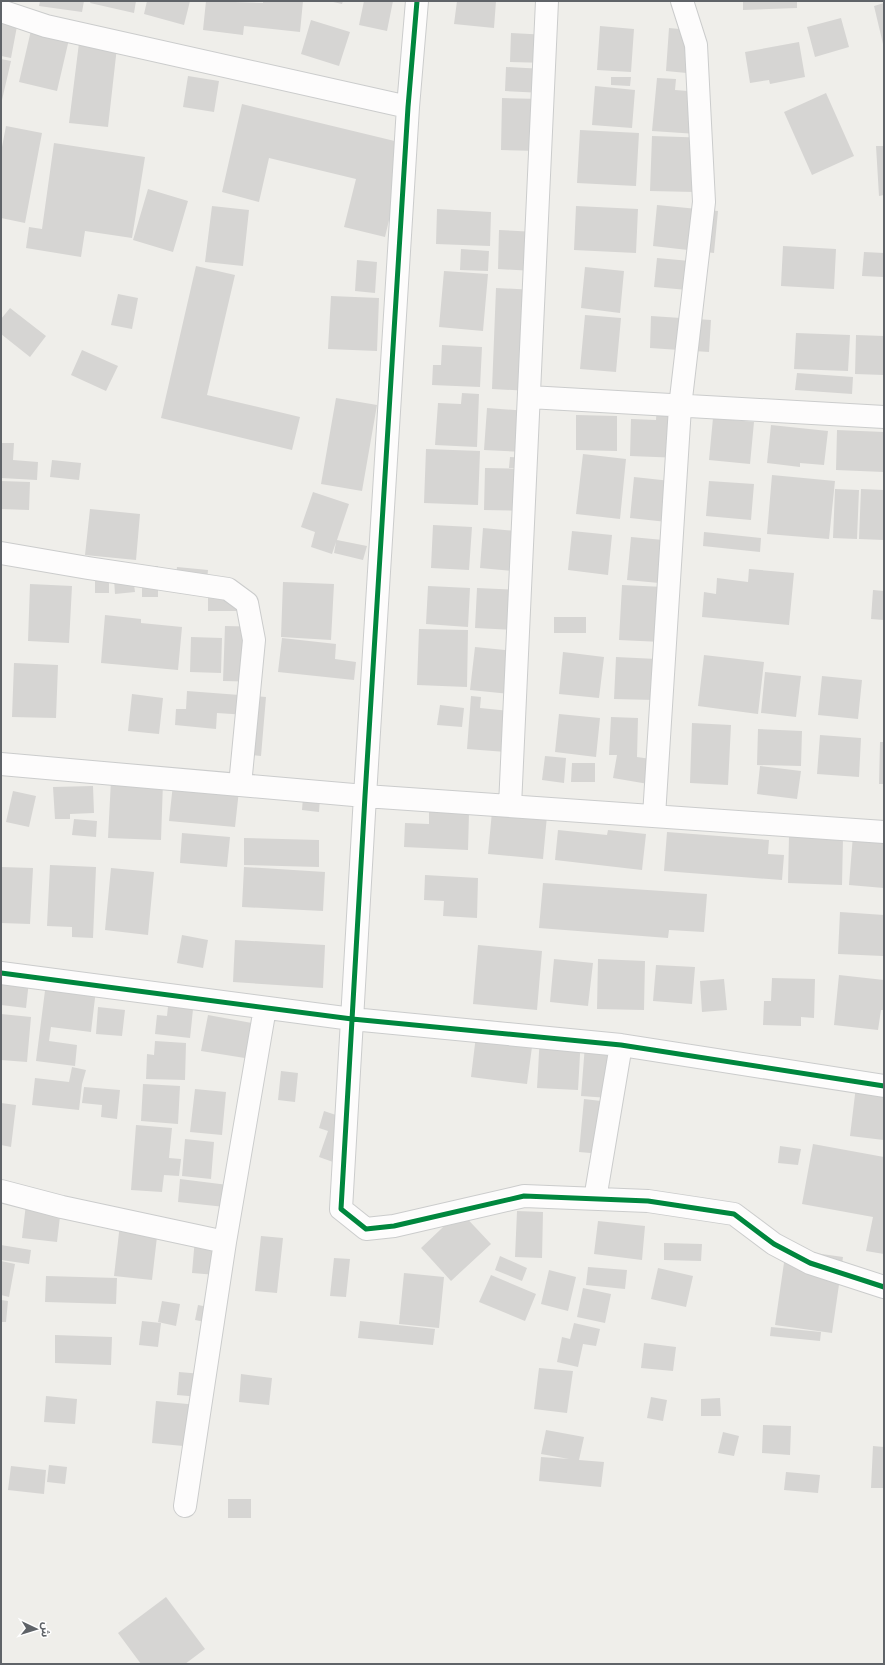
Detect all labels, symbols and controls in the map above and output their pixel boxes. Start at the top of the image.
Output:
north arrow [16,1609,56,1649]
text: ش [38,1622,54,1638]

